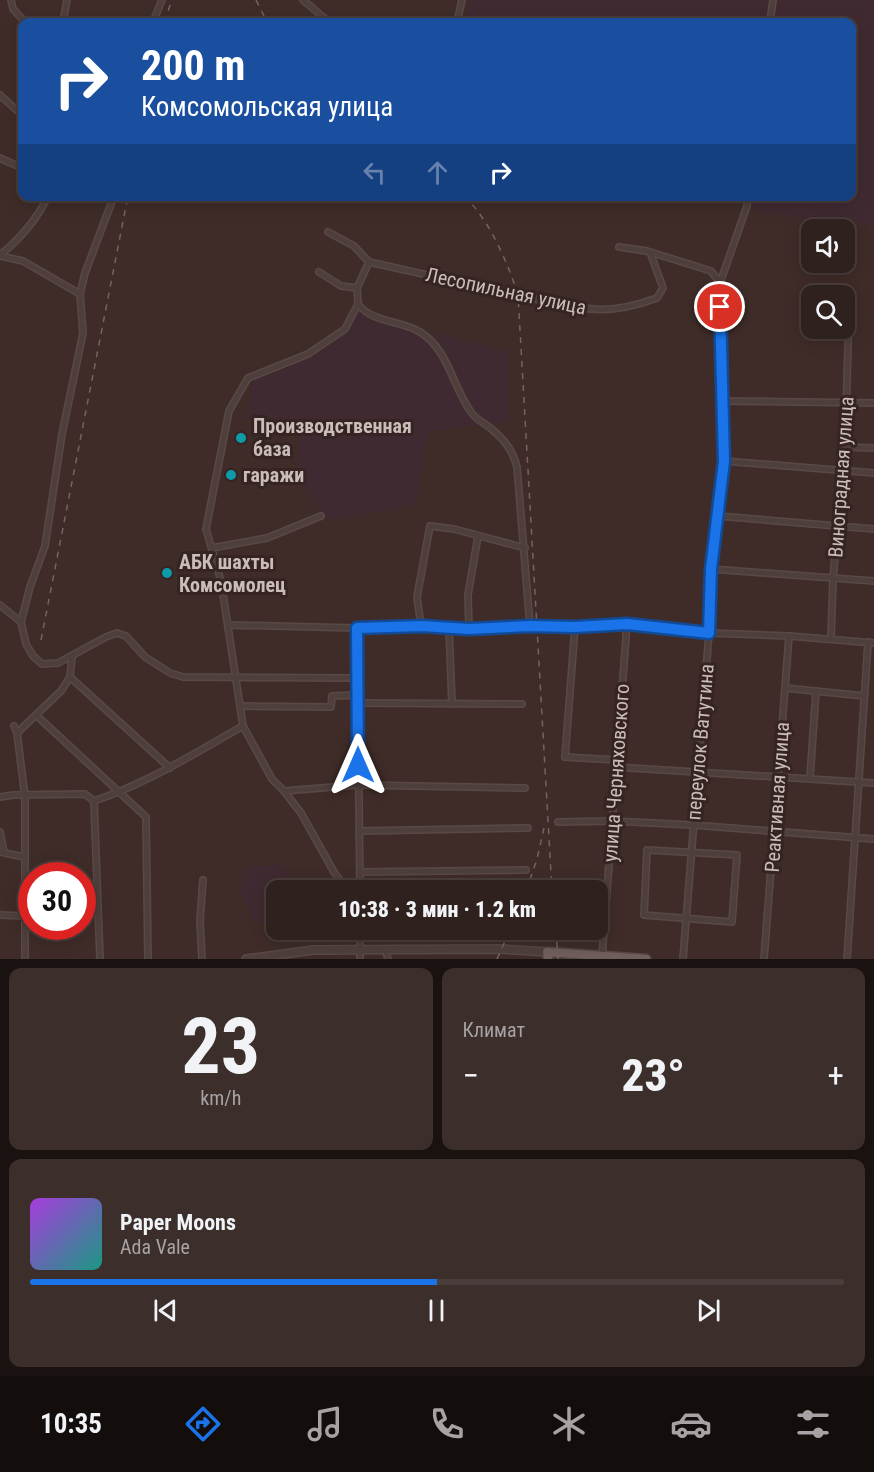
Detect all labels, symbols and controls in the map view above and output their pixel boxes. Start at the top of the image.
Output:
text: 200 m [141,41,246,90]
icon: right [42,42,120,120]
text: Комсомольская улица [141,91,393,123]
icon: left [358,156,391,189]
icon: ahead [421,156,454,189]
icon: right [484,156,517,189]
map controls [801,219,855,339]
button: sound [801,219,855,273]
street label: Лесопильная улица [424,262,588,320]
pin [694,281,745,332]
button: search [801,285,855,339]
icon: arrive [703,290,736,323]
street label: Виноградная улица [823,396,859,558]
place label: Производственная база [253,414,412,461]
marker: Производственная база [234,431,248,445]
place label: гаражи [243,463,304,487]
marker: гаражи [224,468,238,482]
place label: АБК шахты Комсомолец [179,550,286,597]
marker: АБК шахты Комсомолец [160,566,174,580]
street label: переулок Ватутина [681,663,719,821]
street label: улица Черняховского [598,683,634,863]
street label: Реактивная улица [760,721,794,873]
position arrow [326,733,390,797]
speed limit sign: 30 [18,862,96,940]
text: 10:38 · 3 мин · 1.2 km [338,897,536,922]
text: 23 [181,1001,260,1092]
text: Климат [463,1018,525,1042]
text: 23° [622,1049,685,1102]
text: − [463,1056,479,1095]
text: + [828,1056,844,1095]
text: km/h [200,1086,241,1110]
text: Paper Moons [120,1210,236,1235]
text: Ada Vale [120,1235,190,1259]
icon: previous [149,1294,182,1327]
icon: pause [420,1294,453,1327]
icon: next [692,1294,725,1327]
icon: directions [182,1403,224,1445]
icon: music [304,1403,346,1445]
icon: phone [426,1403,468,1445]
icon: climate [548,1403,590,1445]
icon: car [670,1403,712,1445]
icon: filters [792,1403,834,1445]
text: 10:35 [40,1408,102,1440]

